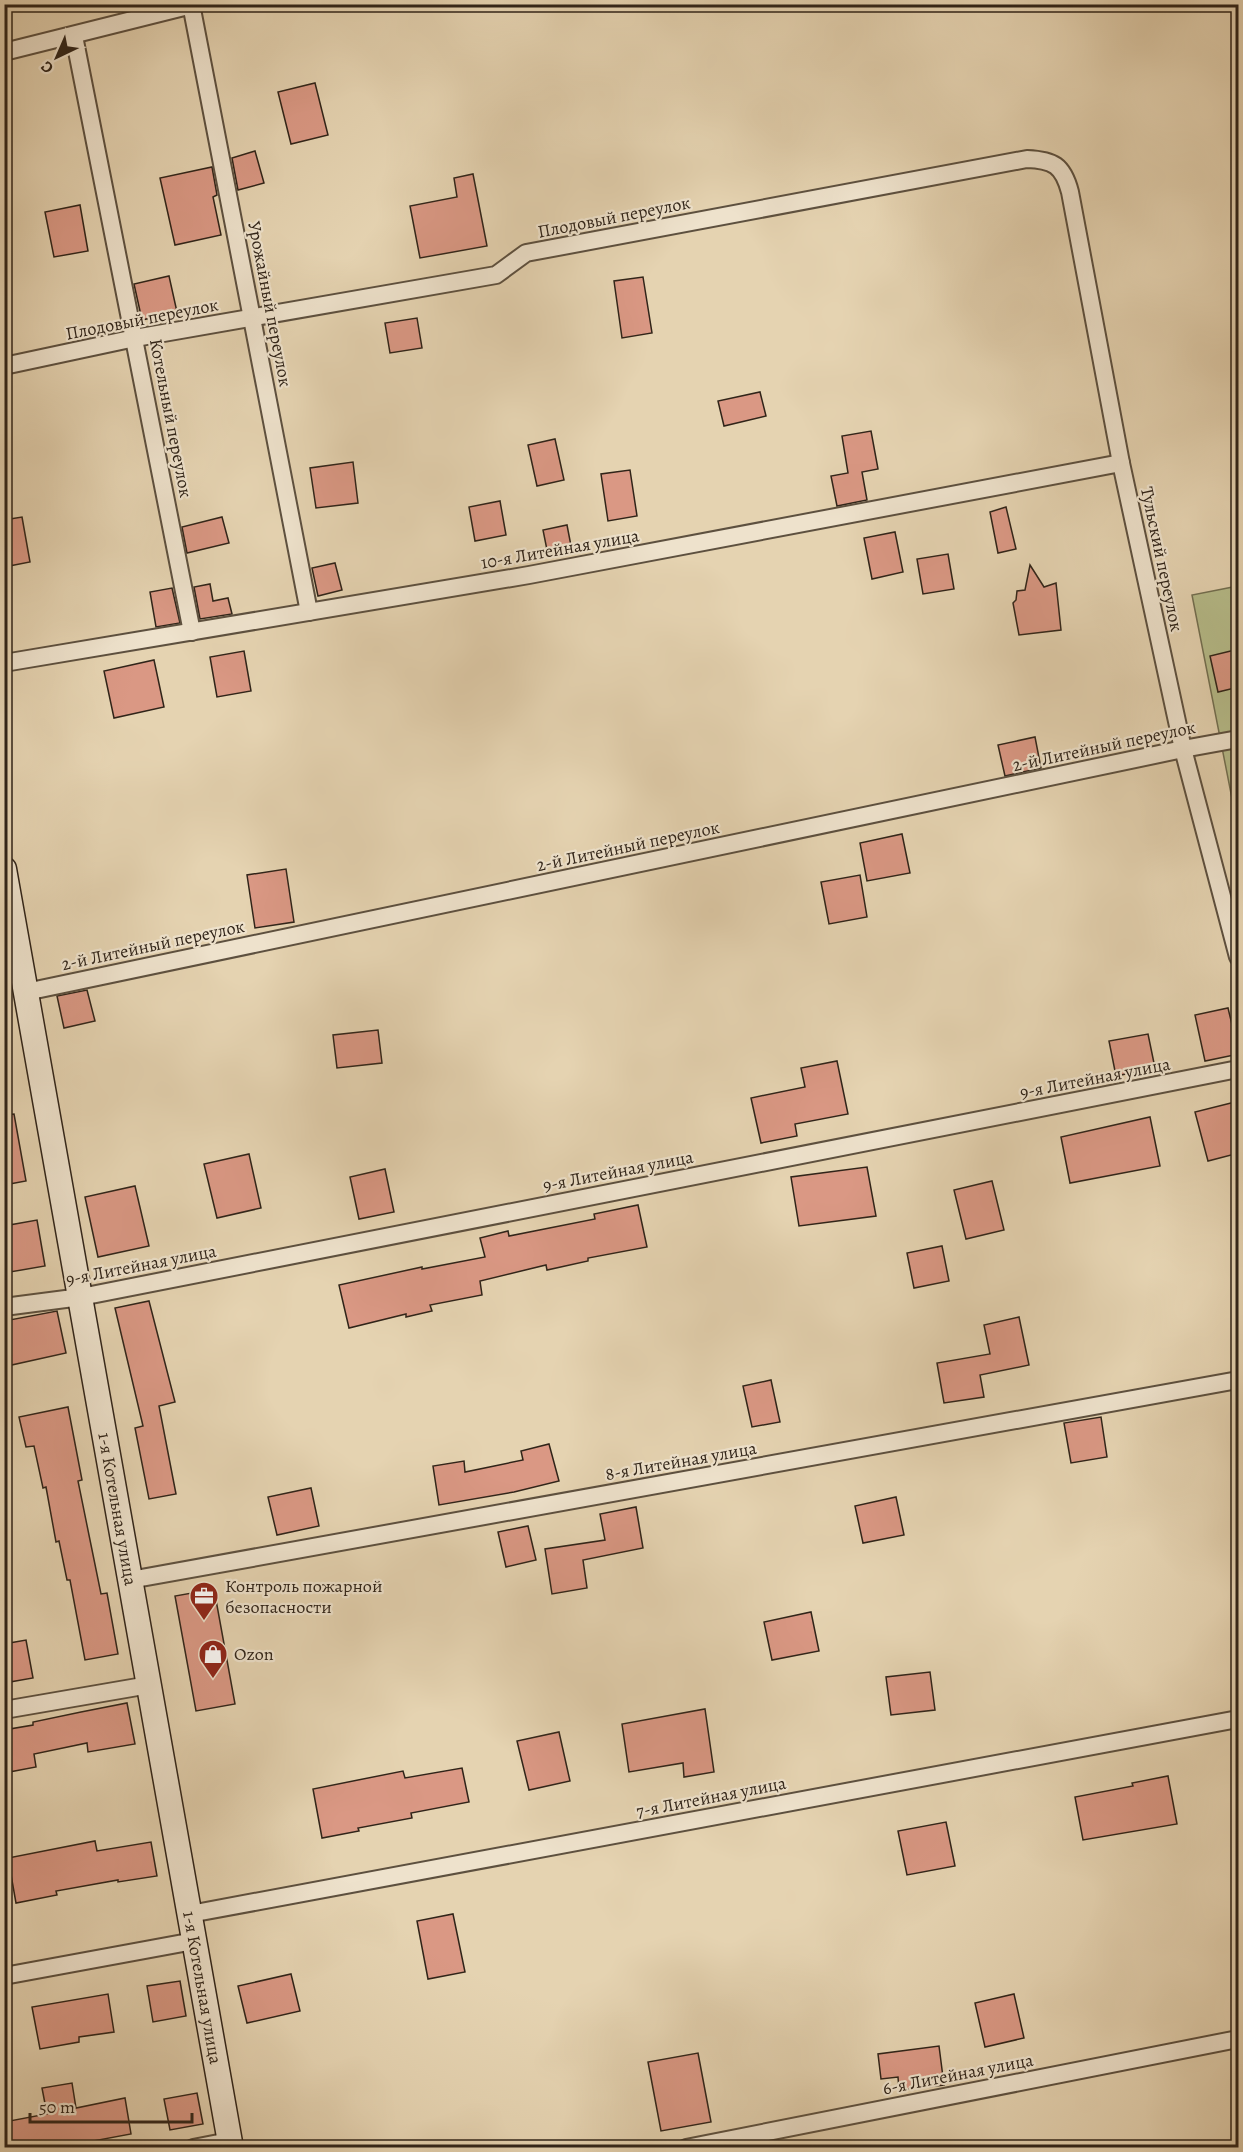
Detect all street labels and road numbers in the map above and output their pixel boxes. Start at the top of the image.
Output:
street label: Плодовый переулок [536,190,692,244]
street label: Урожайный переулок [242,219,298,389]
street label: Плодовый переулок [64,292,220,346]
street label: Котельный переулок [144,337,198,499]
street label: Тульский переулок [1135,484,1189,634]
street label: 10-я Литейная улица [479,523,642,575]
street label: 2-й Литейный переулок [1010,715,1198,777]
street label: 2-й Литейный переулок [534,815,722,877]
street label: 2-й Литейный переулок [59,914,247,976]
street label: 9-я Литейная улица [1018,1052,1173,1104]
street label: 9-я Литейная улица [541,1145,696,1197]
street label: 9-я Литейная улица [64,1239,219,1291]
street label: 1-я Котельная улица [92,1431,143,1588]
street label: 8-я Литейная улица [603,1436,759,1486]
street label: 7-я Литейная улица [634,1771,789,1823]
street label: 1-я Котельная улица [177,1909,228,2067]
street label: 6-я Литейная улица [881,2048,1036,2100]

